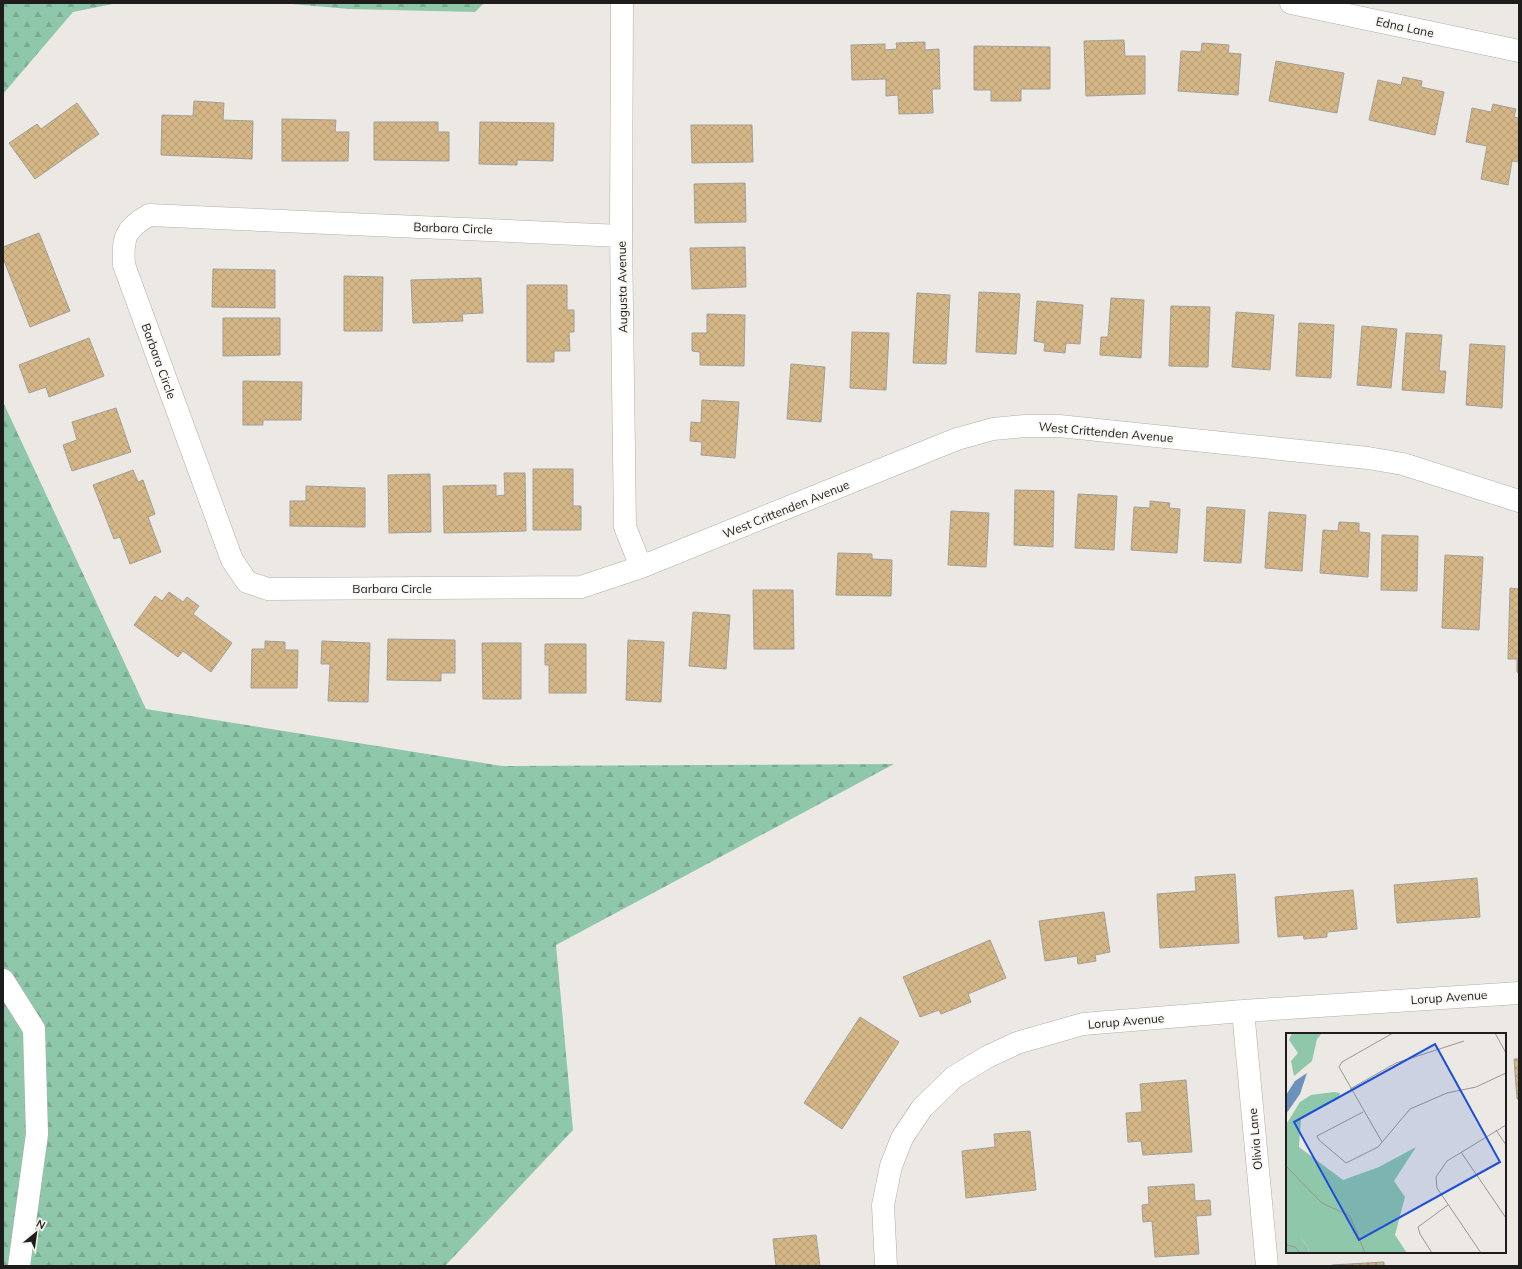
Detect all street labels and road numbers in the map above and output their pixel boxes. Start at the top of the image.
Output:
street label: Edna Lane [1375,14,1435,40]
street label: Barbara Circle [413,219,493,237]
street label: Augusta Avenue [614,241,630,333]
street label: Barbara Circle [138,321,180,401]
street label: West Crittenden Avenue [1038,419,1174,445]
street label: West Crittenden Avenue [720,477,852,541]
street label: Barbara Circle [352,581,432,596]
street label: Lorup Avenue [1410,987,1488,1007]
street label: Lorup Avenue [1087,1010,1165,1032]
street label: Olivia Lane [1245,1108,1265,1170]

